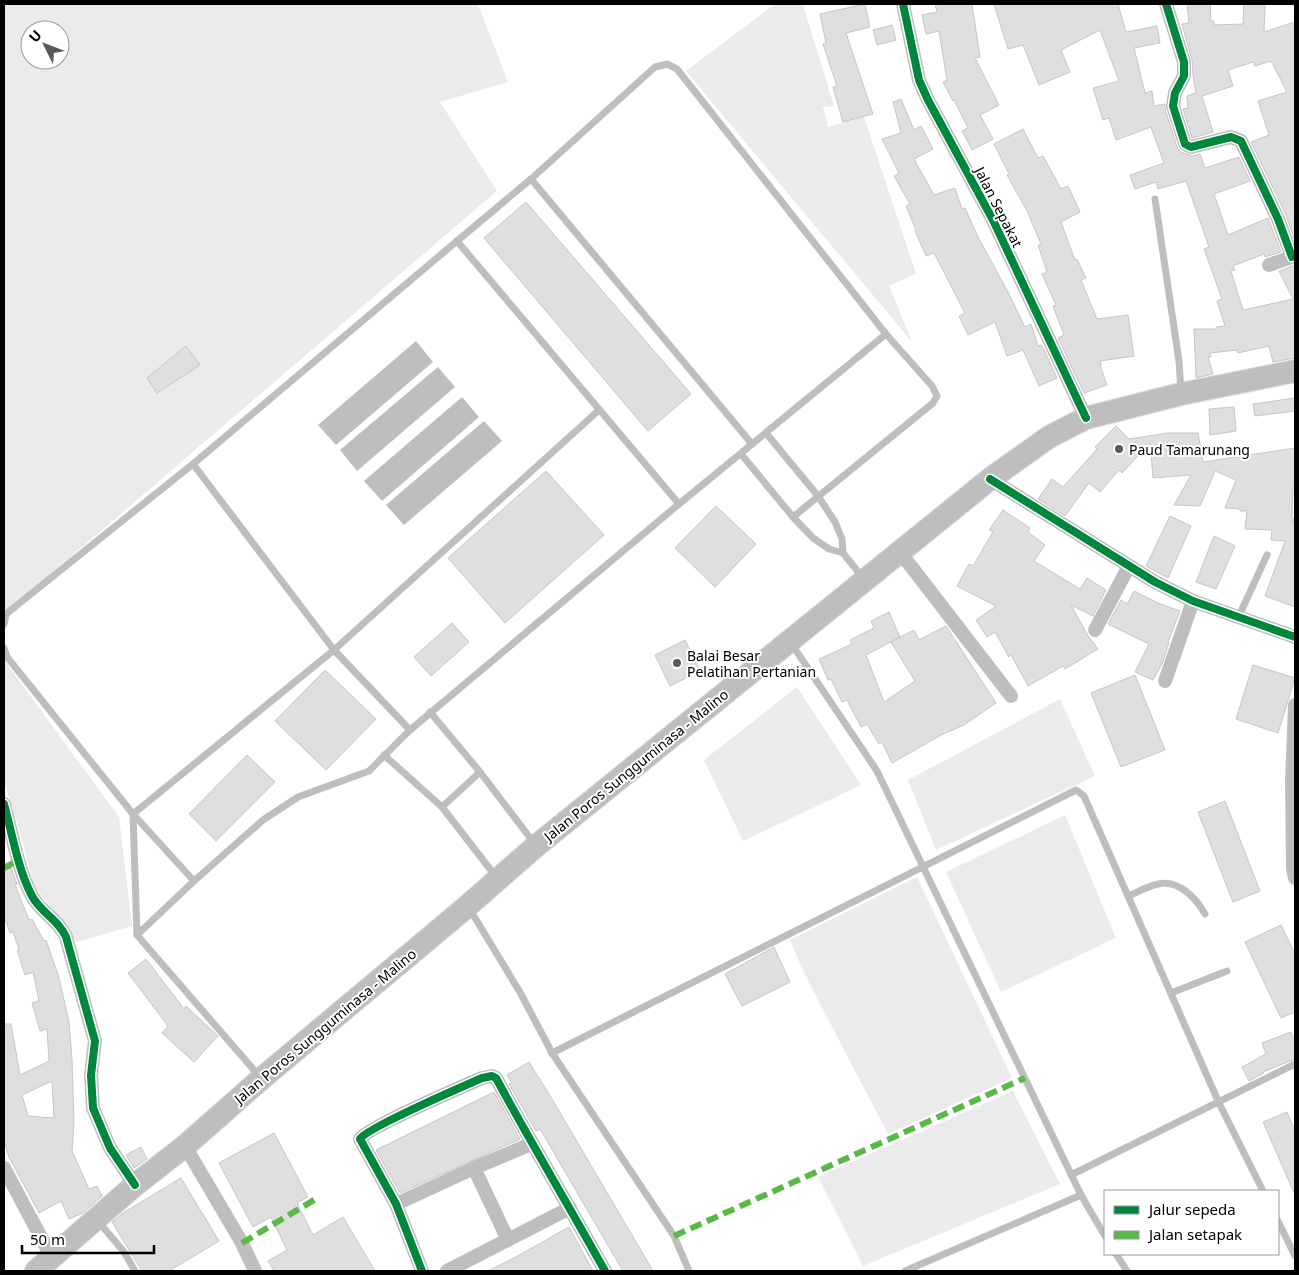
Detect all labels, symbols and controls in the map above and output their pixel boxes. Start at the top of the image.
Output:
north arrow [20,20,70,70]
text: U [24,26,46,46]
street label: Jalan Sepakat [970,162,1027,250]
place label: Paud Tamarunang [1129,440,1250,459]
marker: Paud Tamarunang [1113,443,1125,455]
place label: Balai Besar Pelatihan Pertanian [687,646,816,681]
marker: Balai Besar Pelatihan Pertanian [671,657,683,669]
street label: Jalan Poros Sungguminasa - Malino [538,685,732,847]
street label: Jalan Poros Sungguminasa - Malino [228,944,420,1109]
legend [1104,1190,1279,1255]
text: Jalur sepeda [1147,1199,1236,1219]
scale bar [22,1222,155,1254]
text: Jalan setapak [1147,1224,1242,1244]
text: 50 m [30,1229,65,1249]

